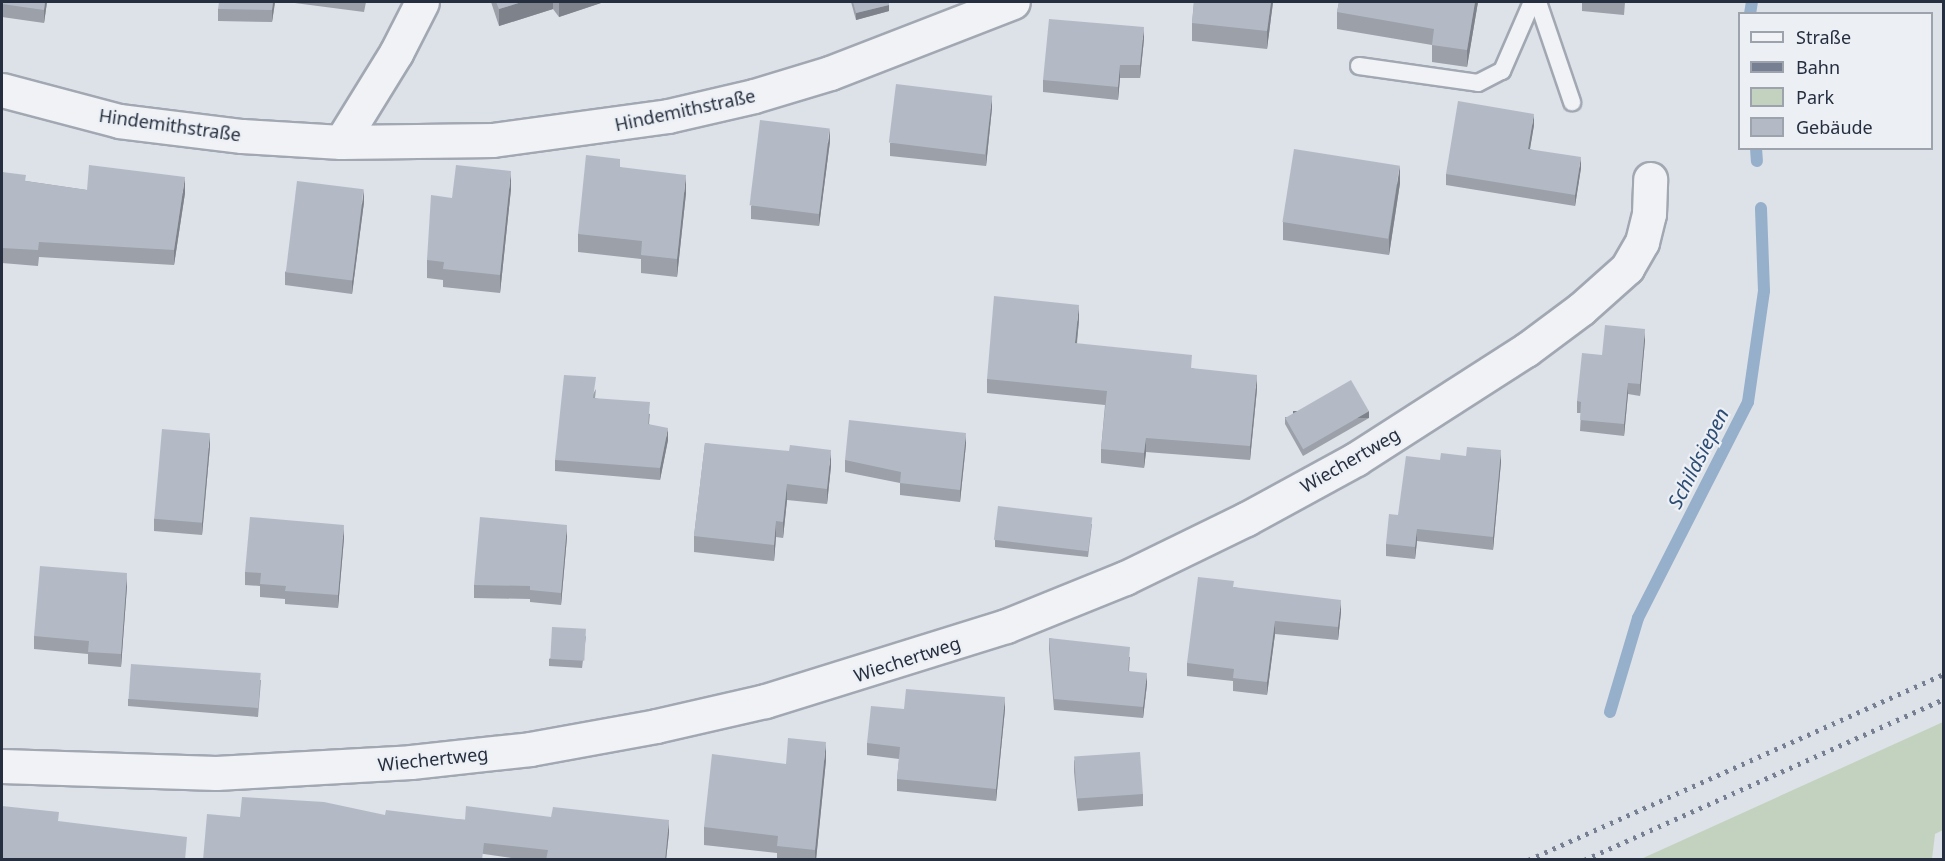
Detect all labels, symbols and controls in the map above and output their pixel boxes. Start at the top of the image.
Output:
legend [1738,12,1933,150]
text: Straße [1796,25,1851,49]
text: Bahn [1796,55,1840,79]
street label: Hindemithstraße [613,85,757,135]
text: Park [1796,85,1834,109]
street label: Hindemithstraße [98,104,242,146]
text: Gebäude [1796,115,1873,139]
water label: Schildsiepen [1662,404,1734,512]
street label: Wiechertweg [1297,423,1403,497]
street label: Wiechertweg [851,632,963,686]
street label: Wiechertweg [377,742,489,776]

